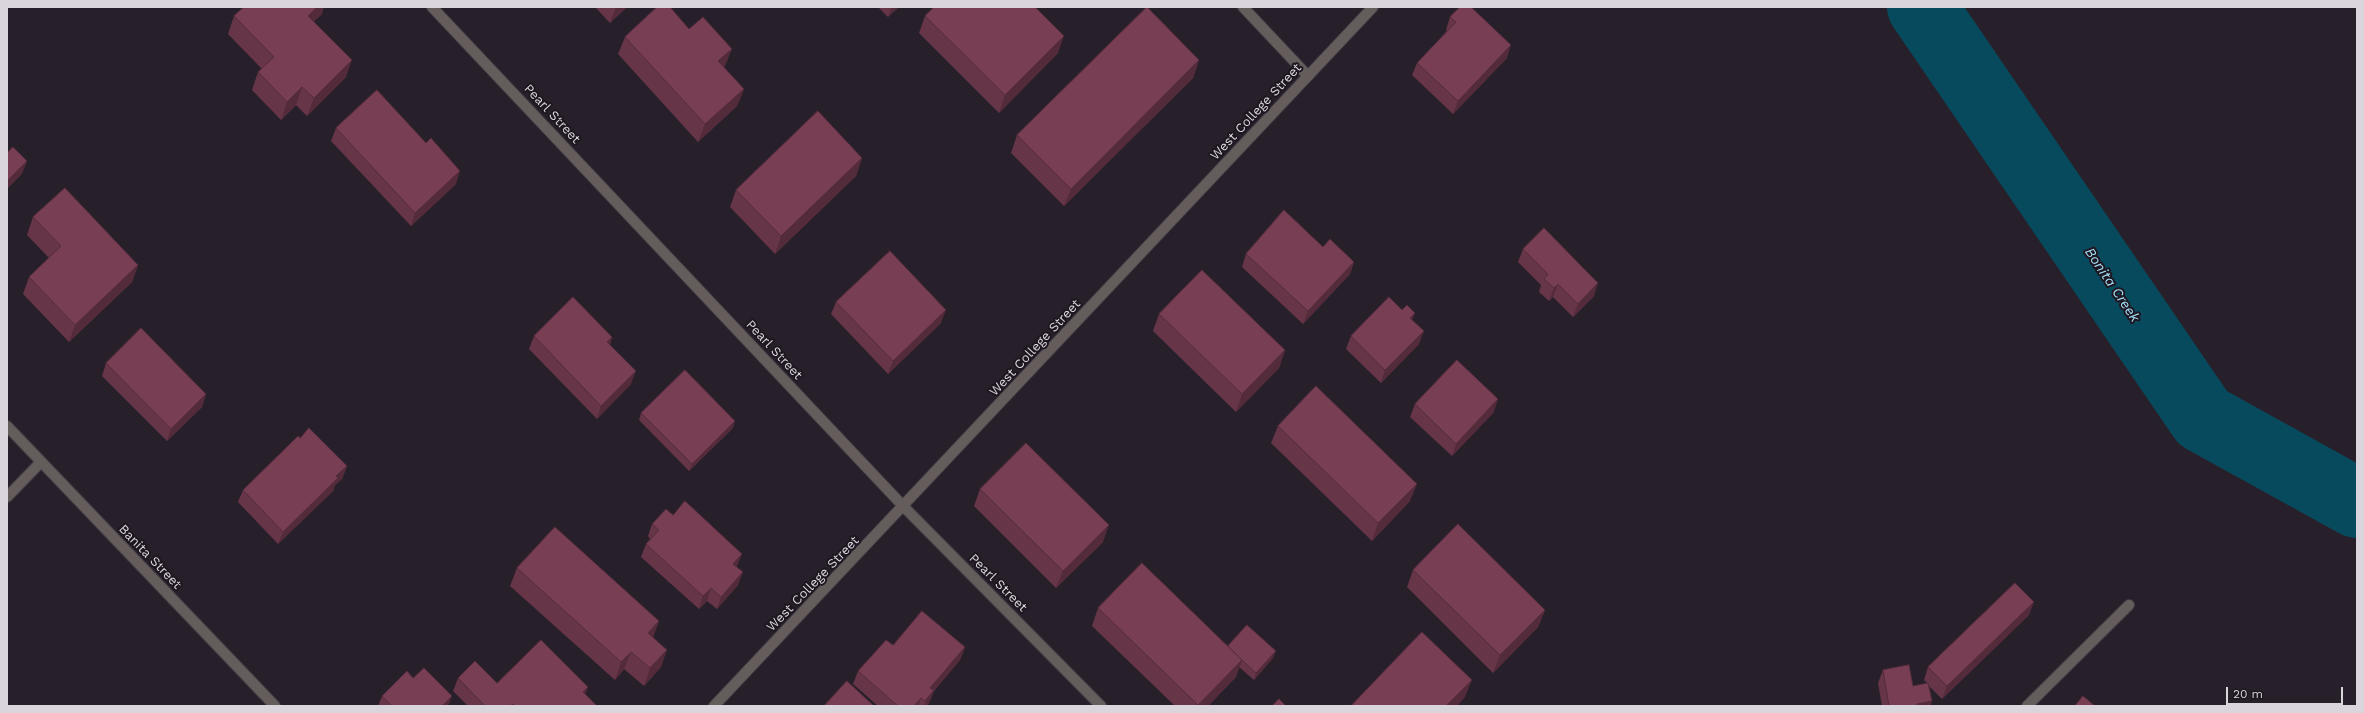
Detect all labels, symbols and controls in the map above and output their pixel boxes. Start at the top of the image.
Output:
street label: West College Street [1207,60,1305,164]
street label: Pearl Street [521,81,583,147]
water label: Bonita Creek [2081,244,2143,326]
street label: West College Street [986,296,1084,400]
street label: Pearl Street [743,317,805,383]
street label: Banita Street [115,521,185,593]
street label: West College Street [763,533,863,635]
street label: Pearl Street [966,551,1030,615]
scale bar [2228,679,2345,705]
text: 20 m [2233,687,2263,701]

